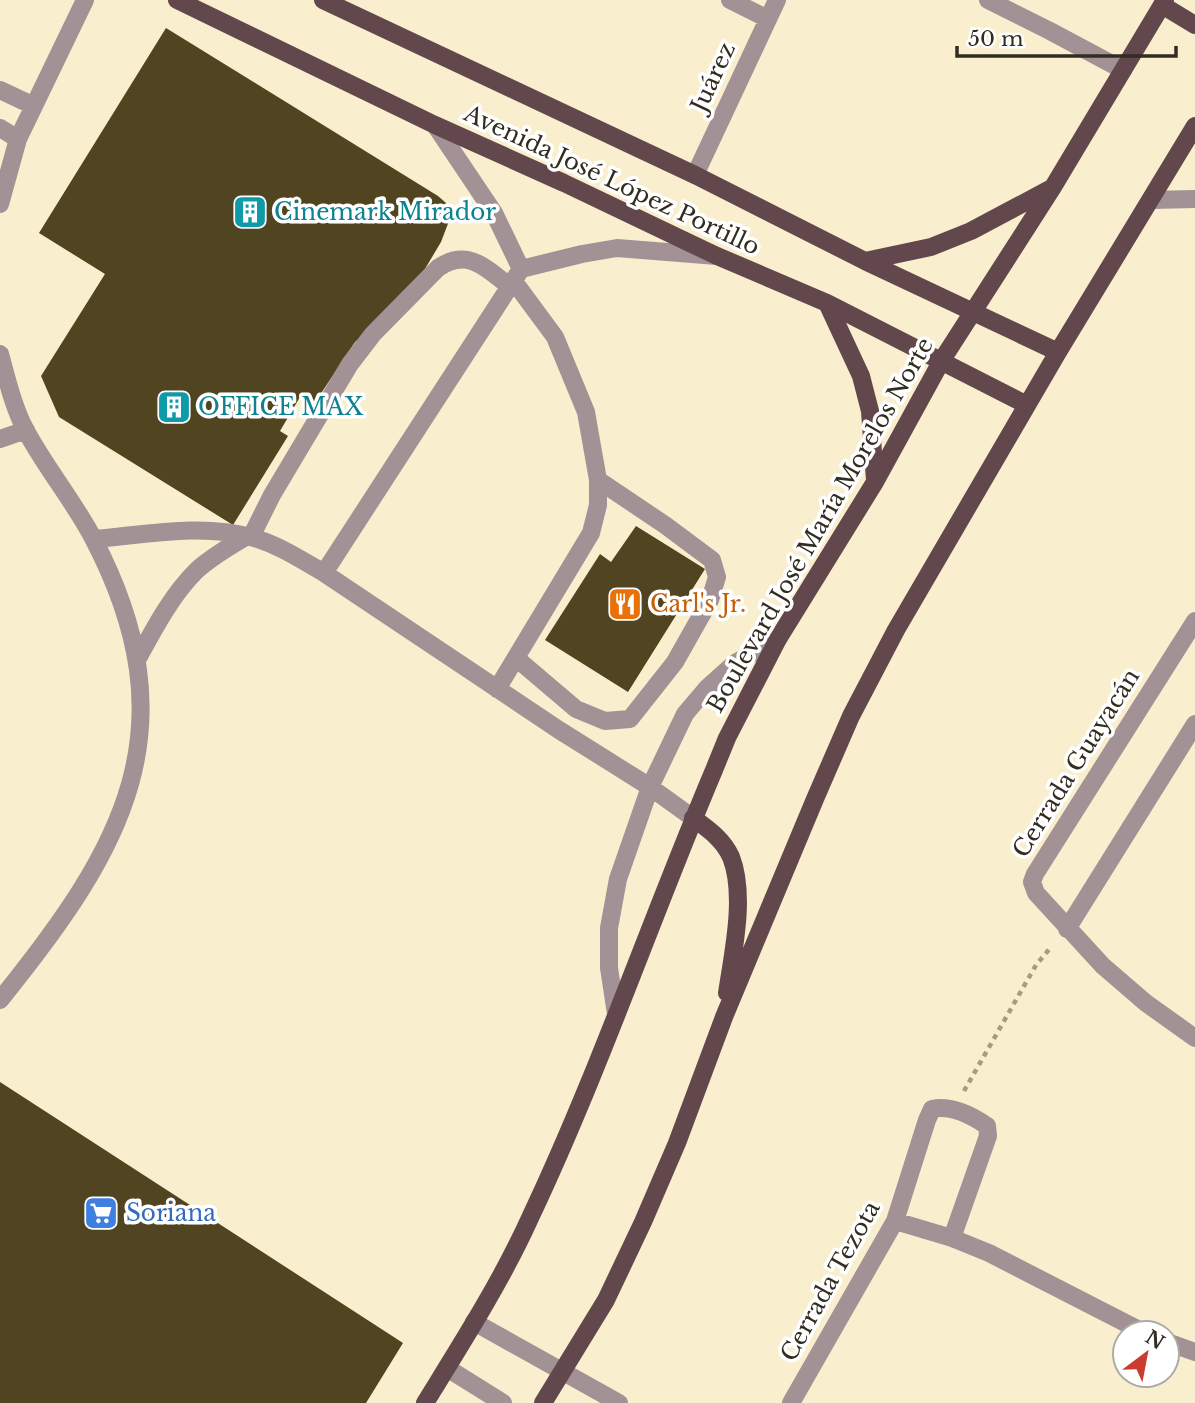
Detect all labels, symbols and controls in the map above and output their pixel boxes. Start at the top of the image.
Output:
scale bar [957,14,1176,58]
text: 50 m [968,26,1024,52]
street label: Juárez [684,38,741,119]
street label: Avenida José López Portillo [459,99,764,261]
building icon: Cinemark Mirador [231,193,269,231]
place label: Cinemark Mirador [274,198,496,226]
street label: Boulevard José María Morelos Norte [701,333,939,717]
building icon: OFFICE MAX [155,388,193,426]
place label: OFFICE MAX [198,393,363,421]
restaurant icon: Carl's Jr. [606,585,644,623]
place label: Carl's Jr. [650,590,746,618]
street label: Cerrada Guayacán [1007,664,1145,862]
supermarket icon: Soriana [82,1194,120,1232]
street label: Cerrada Tezota [774,1196,886,1366]
place label: Soriana [126,1199,216,1227]
north arrow [1111,1319,1181,1389]
text: N [1141,1326,1169,1355]

